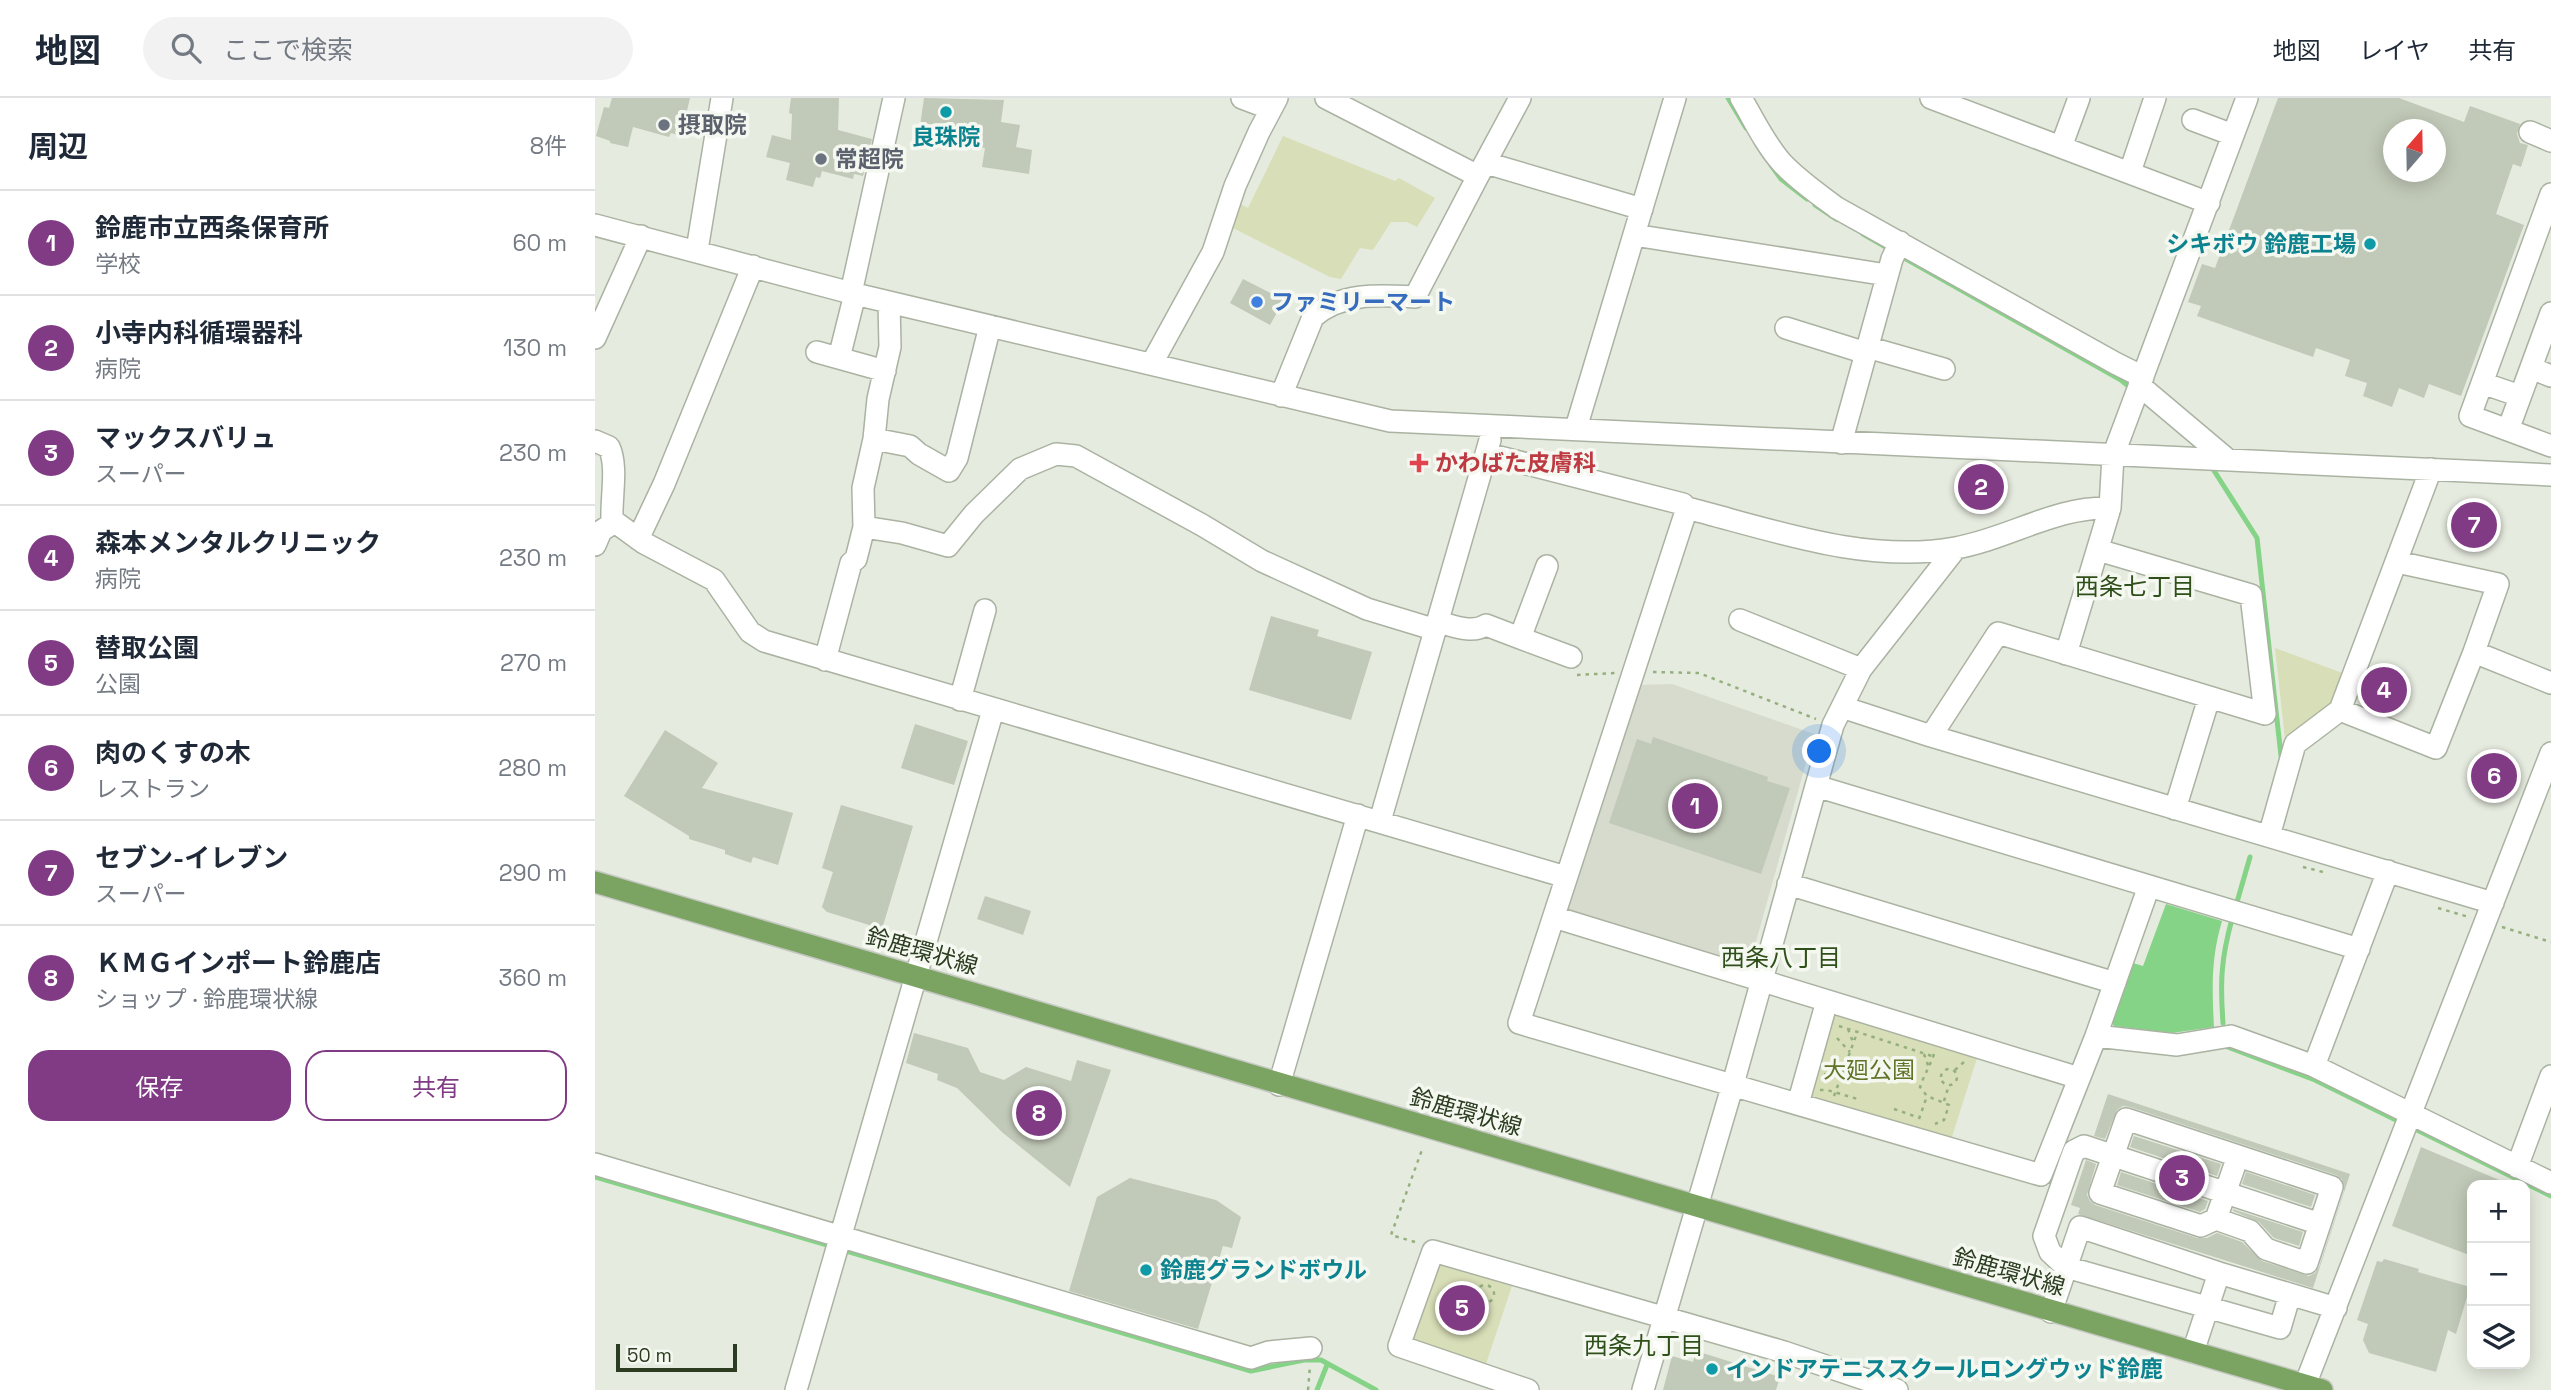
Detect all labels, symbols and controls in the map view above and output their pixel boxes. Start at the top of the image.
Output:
search box [143,17,633,80]
icon: search [167,29,205,67]
text: 地図 [35,30,101,72]
text: ここで検索 [223,33,353,67]
text: 地図 [2273,35,2321,66]
text: レイヤ [2359,35,2430,66]
text: 共有 [2468,35,2516,66]
marker: 良珠院 [938,104,954,120]
place label: 摂取院 [678,110,747,140]
marker: 摂取院 [656,117,672,133]
north arrow [2383,119,2446,182]
place label: 良珠院 [912,122,981,152]
text: 周辺 [28,127,88,166]
text: 8件 [530,131,567,161]
place label: 常超院 [835,144,904,174]
marker: 常超院 [813,151,829,167]
text: 鈴鹿市立西条保育所 [95,211,329,245]
text: 1 [46,228,56,258]
text: 60 m [512,228,567,258]
place label: シキボウ 鈴鹿工場 [2166,229,2356,259]
marker: シキボウ 鈴鹿工場 [2362,236,2378,252]
text: 学校 [95,249,141,279]
place label: ファミリーマート [1271,287,1455,317]
marker: ファミリーマート [1249,294,1265,310]
text: 小寺内科循環器科 [95,316,303,350]
text: 2 [44,333,58,363]
text: 130 m [503,333,567,363]
text: 病院 [95,354,141,384]
text: マックスバリュ [95,421,276,455]
text: 3 [44,438,58,468]
text: 230 m [499,438,567,468]
place label: かわばた皮膚科 [1435,448,1596,478]
marker: かわばた皮膚科 [1409,453,1429,473]
text: スーパー [95,459,187,489]
pin: 2 [1958,461,2004,513]
pin: 7 [2451,499,2497,551]
text: 森本メンタルクリニック [95,526,381,560]
text: 4 [44,543,58,573]
text: 230 m [499,543,567,573]
text: 病院 [95,564,141,594]
district label: 西条七丁目 [2075,571,2195,602]
text: 替取公園 [95,631,199,665]
text: 5 [44,648,58,678]
text: 270 m [500,648,567,678]
pin: 4 [2361,664,2407,716]
text: 公園 [95,669,141,699]
your location [1802,734,1836,768]
text: 肉のくすの木 [95,736,251,770]
pin: 6 [2471,750,2517,802]
text: 6 [44,753,58,783]
text: 280 m [498,753,567,783]
text: レストラン [95,774,210,804]
pin: 1 [1672,780,1718,832]
text: セブン-イレブン [95,841,288,875]
text: 7 [45,858,57,888]
text: 290 m [499,858,567,888]
text: スーパー [95,879,187,909]
street label: 鈴鹿環状線 [863,921,981,981]
district label: 西条八丁目 [1721,942,1841,973]
text: ＫＭＧインポート鈴鹿店 [95,946,381,980]
text: 8 [44,963,58,993]
text: 360 m [499,963,567,993]
text: ショップ · 鈴鹿環状線 [95,984,318,1014]
button: 保存 [28,1050,291,1121]
button: 共有 [305,1050,567,1121]
park label: 大廻公園 [1823,1055,1915,1085]
street label: 鈴鹿環状線 [1407,1082,1525,1142]
pin: 8 [1016,1087,1062,1139]
pin: 3 [2159,1152,2205,1204]
map controls [2467,1180,2530,1369]
button: + [2467,1180,2530,1243]
street label: 鈴鹿環状線 [1950,1242,2068,1302]
button: − [2467,1243,2530,1306]
place label: 鈴鹿グランドボウル [1160,1255,1367,1285]
marker: 鈴鹿グランドボウル [1138,1262,1154,1278]
pin: 5 [1439,1282,1485,1334]
button: layers [2467,1306,2530,1369]
district label: 西条九丁目 [1584,1330,1704,1361]
scale bar [616,1341,737,1373]
text: 50 m [627,1343,672,1368]
place label: インドアテニススクールロングウッド鈴鹿 [1726,1354,2163,1384]
marker: インドアテニススクールロングウッド鈴鹿 [1704,1361,1720,1377]

